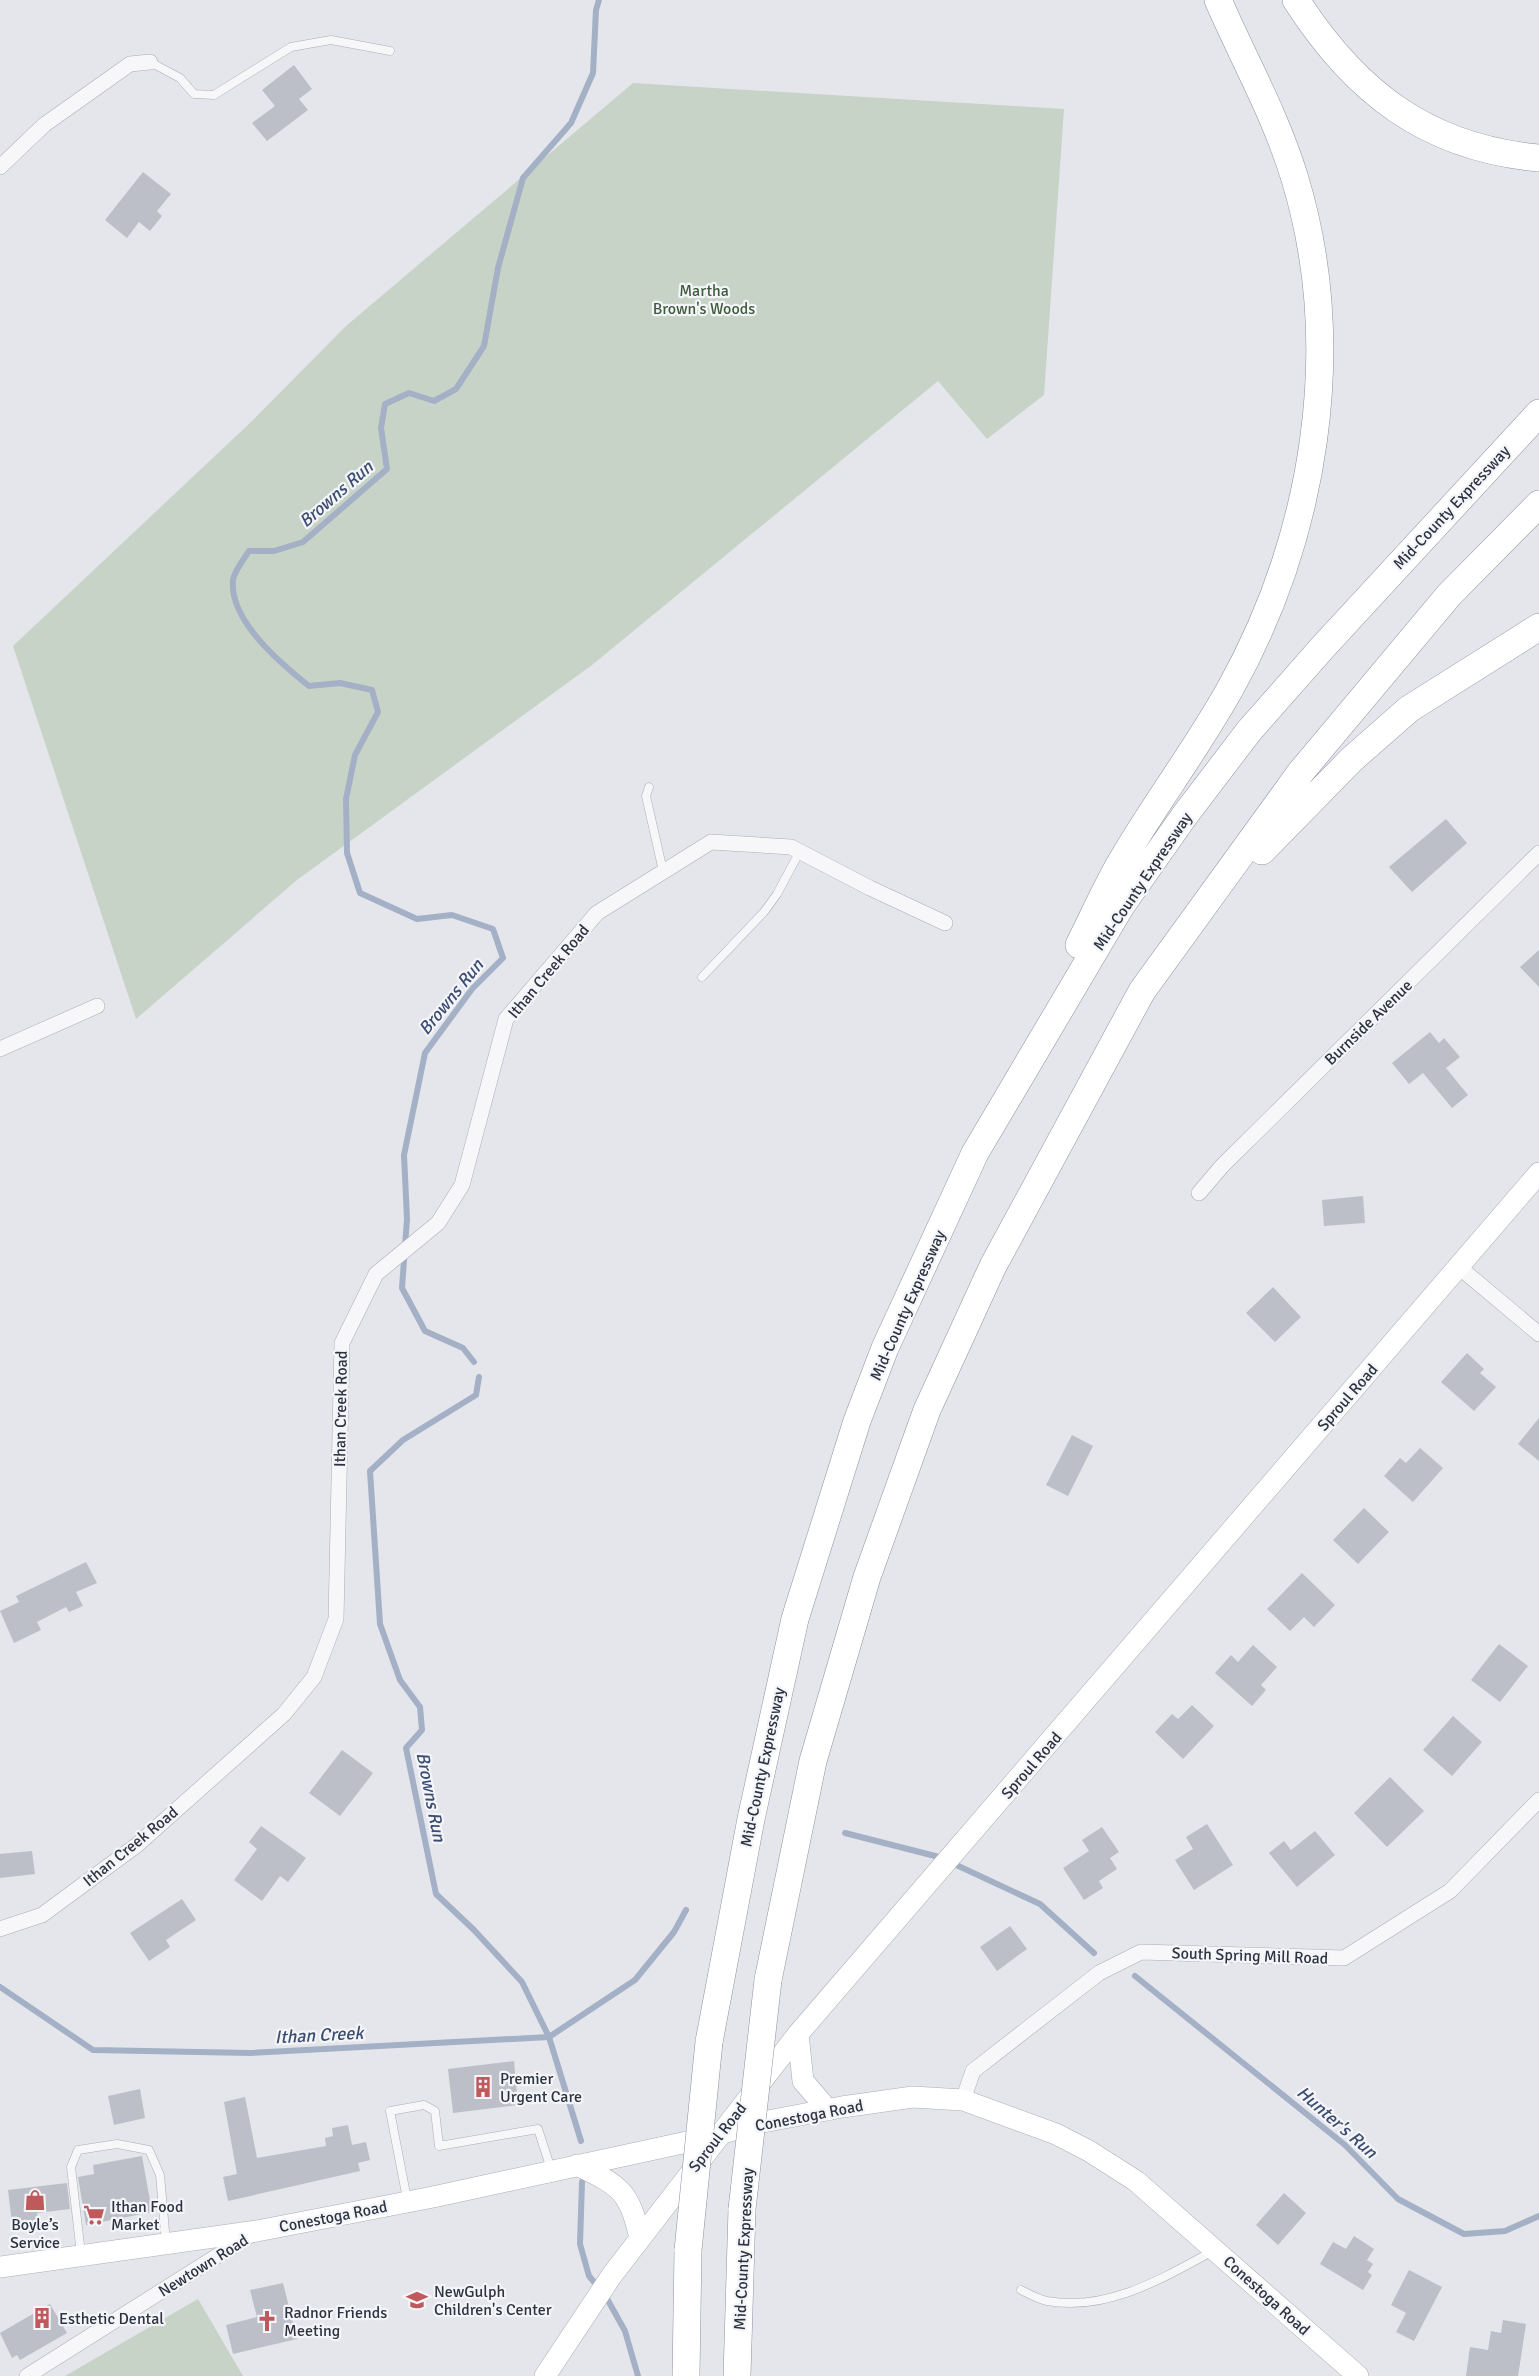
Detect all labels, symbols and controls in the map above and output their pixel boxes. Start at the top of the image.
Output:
park label: Martha Brown's Woods [653,281,755,319]
street label: Mid-County Expressway [1389,441,1515,574]
water label: Browns Run [295,455,378,532]
street label: Mid-County Expressway [1089,808,1197,955]
street label: Ithan Creek Road [504,921,594,1023]
water label: Browns Run [414,954,489,1039]
street label: Burnside Avenue [1321,976,1417,1070]
street label: Mid-County Expressway [866,1227,950,1384]
street label: Ithan Creek Road [330,1351,352,1467]
street label: Sproul Road [1313,1360,1382,1435]
street label: Mid-County Expressway [736,1685,790,1849]
street label: Sproul Road [997,1728,1066,1803]
water label: Browns Run [412,1750,451,1845]
street label: Ithan Creek Road [79,1802,182,1891]
street label: South Spring Mill Road [1171,1943,1329,1969]
water label: Ithan Creek [274,2022,366,2048]
place label: Premier Urgent Care [500,2069,582,2107]
building icon: Premier Urgent Care [471,2075,495,2099]
water label: Hunter's Run [1292,2081,1383,2164]
street label: Conestoga Road [753,2096,865,2136]
street label: Sproul Road [685,2099,751,2176]
street label: Mid-County Expressway [730,2167,758,2331]
shop icon: Boyle’s Service [23,2188,47,2212]
place label: Ithan Food Market [111,2197,183,2235]
street label: Conestoga Road [277,2197,389,2237]
supermarket icon: Ithan Food Market [82,2203,106,2227]
place label: Boyle’s Service [10,2215,60,2253]
street label: Newtown Road [155,2230,252,2301]
street label: Conestoga Road [1219,2252,1314,2340]
place label: NewGulph Children's Center [434,2282,552,2320]
school or university icon: NewGulph Children's Center [405,2288,429,2312]
place label: Radnor Friends Meeting [284,2303,387,2341]
building icon: Esthetic Dental [30,2306,54,2330]
place label: Esthetic Dental [59,2309,164,2329]
church icon: Radnor Friends Meeting [255,2309,279,2333]

